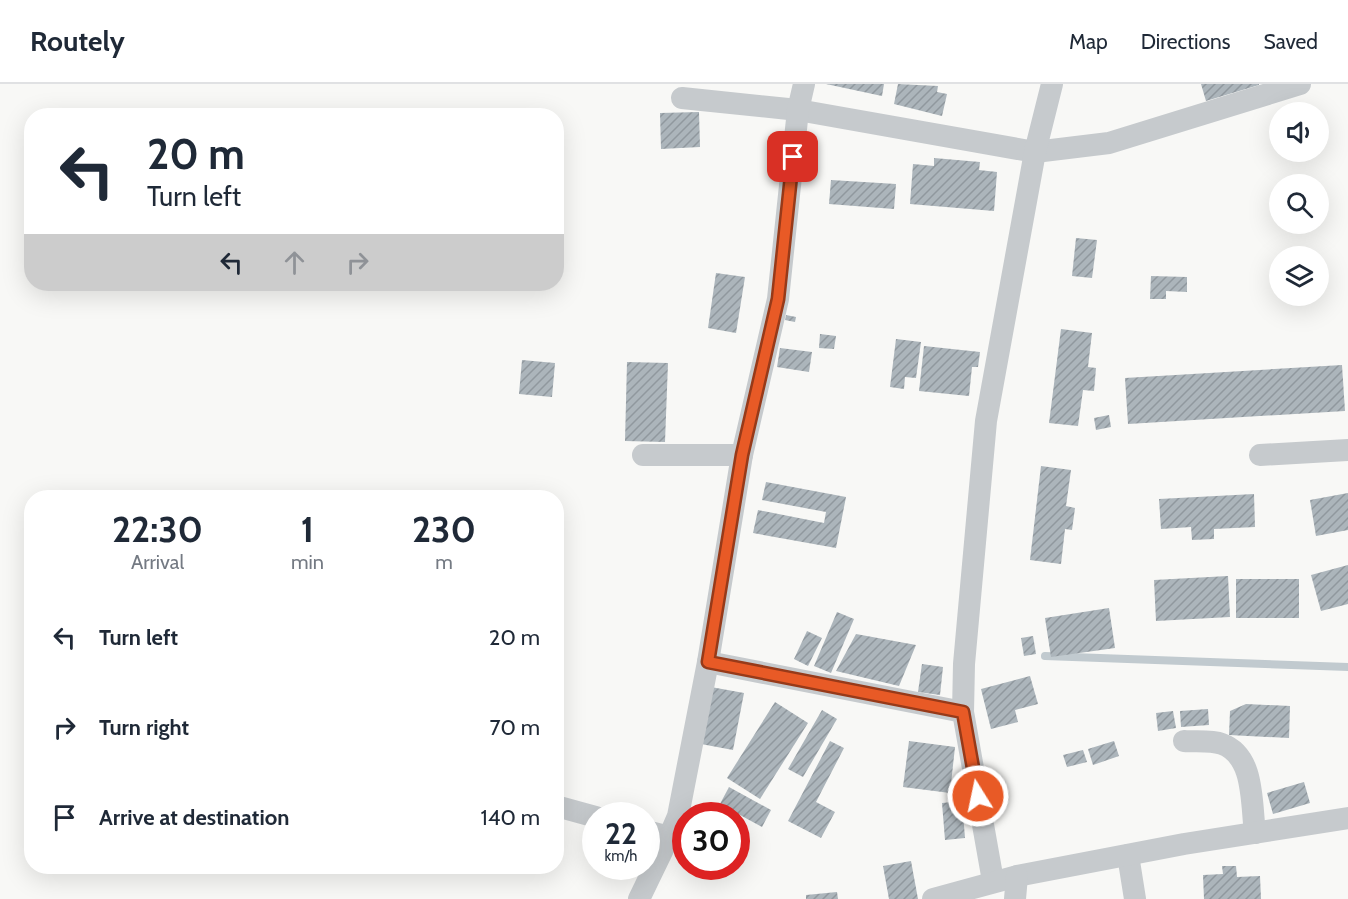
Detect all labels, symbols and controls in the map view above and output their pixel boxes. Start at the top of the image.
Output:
text: Routely [30,24,125,58]
text: Map [1069,29,1108,54]
text: Directions [1141,29,1230,54]
text: Saved [1263,29,1318,54]
map controls [1269,102,1329,306]
button: sound [1269,102,1329,162]
text: 20 m [147,128,245,180]
pin [767,131,818,182]
icon: left [48,132,126,210]
icon: arrive [776,140,809,173]
button: search [1269,174,1329,234]
text: Turn left [147,180,241,213]
icon: left [215,246,248,279]
icon: ahead [278,246,311,279]
icon: right [341,246,374,279]
button: layers [1269,246,1329,306]
text: 22:30 [112,507,203,551]
text: 1 [301,507,314,551]
text: 230 [412,507,476,551]
text: Arrival [131,550,184,574]
text: min [291,550,324,574]
text: m [435,550,453,574]
icon: left [48,621,81,654]
text: Turn left [99,624,178,651]
text: 20 m [489,624,540,651]
icon: right [48,711,81,744]
text: Turn right [99,714,189,741]
text: 70 m [490,714,540,741]
position arrow [946,764,1010,828]
icon: arrive [48,801,81,834]
speed limit sign: 30 [672,802,750,880]
text: Arrive at destination [99,804,289,831]
text: 140 m [481,804,540,831]
text: 22 [605,815,637,852]
text: km/h [605,847,637,865]

